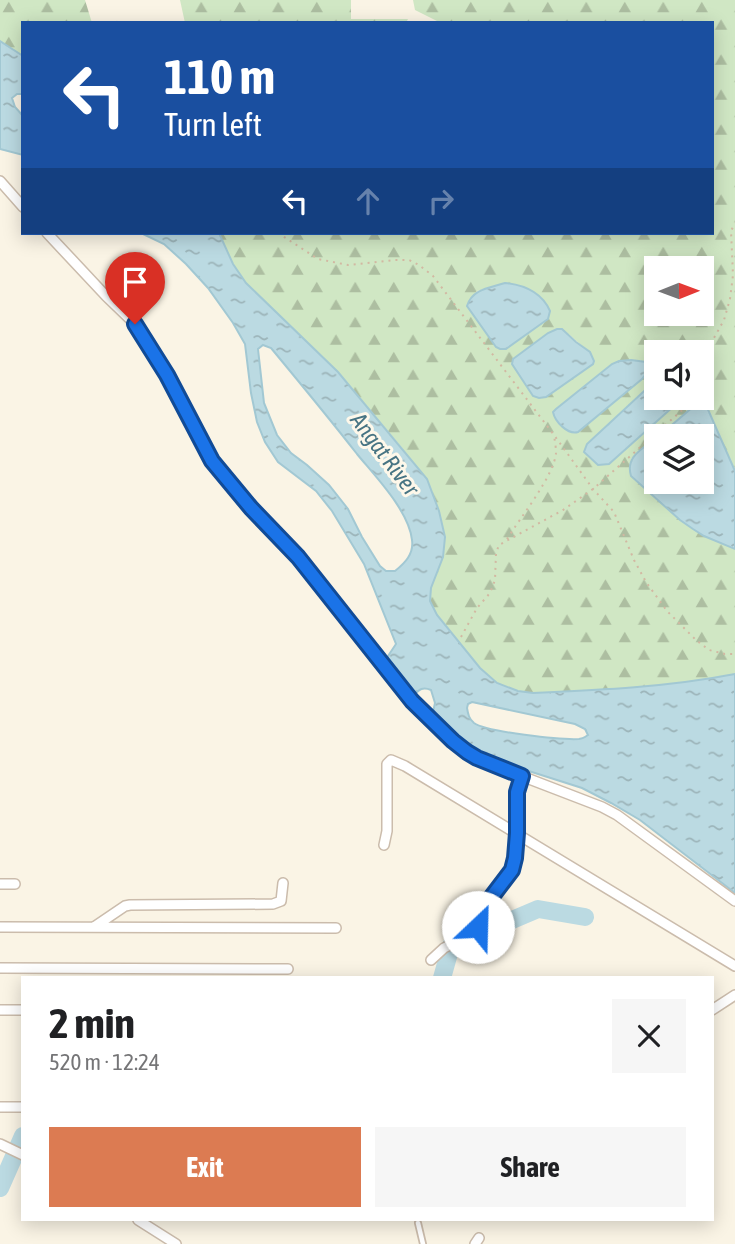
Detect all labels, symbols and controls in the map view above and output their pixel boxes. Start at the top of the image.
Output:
text: 110 m [164,48,275,104]
icon: left [49,49,140,140]
text: Turn left [164,106,262,143]
icon: left [276,182,314,220]
icon: ahead [349,182,387,220]
icon: right [422,182,460,220]
pin [105,252,165,324]
north arrow [644,256,714,326]
map controls [644,256,714,494]
icon: arrive [116,263,154,301]
button: sound [644,340,714,410]
water label: Angat River [345,407,425,501]
button: layers [644,424,714,494]
position arrow [441,890,515,964]
text: 2 min [49,999,135,1047]
button: close [612,999,686,1073]
text: 520 m · 12:24 [49,1049,160,1075]
button: Exit [49,1127,361,1207]
button: Share [375,1127,686,1207]

